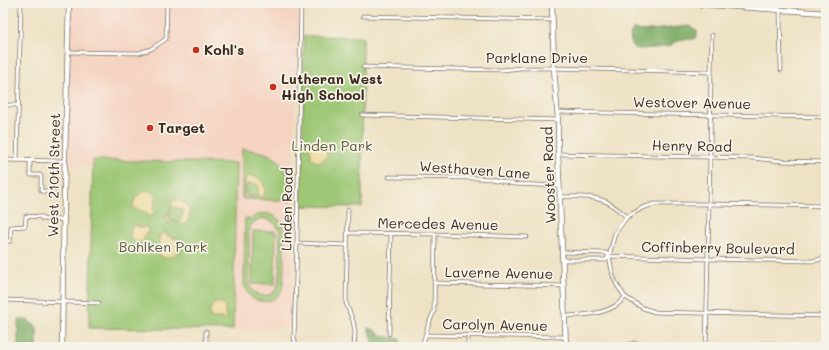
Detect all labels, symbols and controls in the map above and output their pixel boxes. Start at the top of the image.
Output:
place label: Kohl's [204,40,244,59]
marker: Kohl's [191,45,201,55]
street label: Parklane Drive [486,48,588,67]
place label: Lutheran West High School [281,69,382,104]
marker: Lutheran West High School [268,82,278,92]
street label: Westover Avenue [633,92,751,113]
street label: West 210th Street [43,113,64,237]
place label: Target [158,118,205,137]
marker: Target [145,123,155,133]
street label: Wooster Road [537,126,560,224]
street label: Henry Road [652,135,732,156]
park label: Linden Park [292,136,372,155]
street label: Westhaven Lane [419,156,531,183]
street label: Linden Road [276,167,297,251]
street label: Mercedes Avenue [377,213,499,234]
park label: Bohlken Park [119,237,207,256]
street label: Coffinberry Boulevard [641,237,795,258]
street label: Laverne Avenue [445,262,553,283]
street label: Carolyn Avenue [442,314,548,335]

